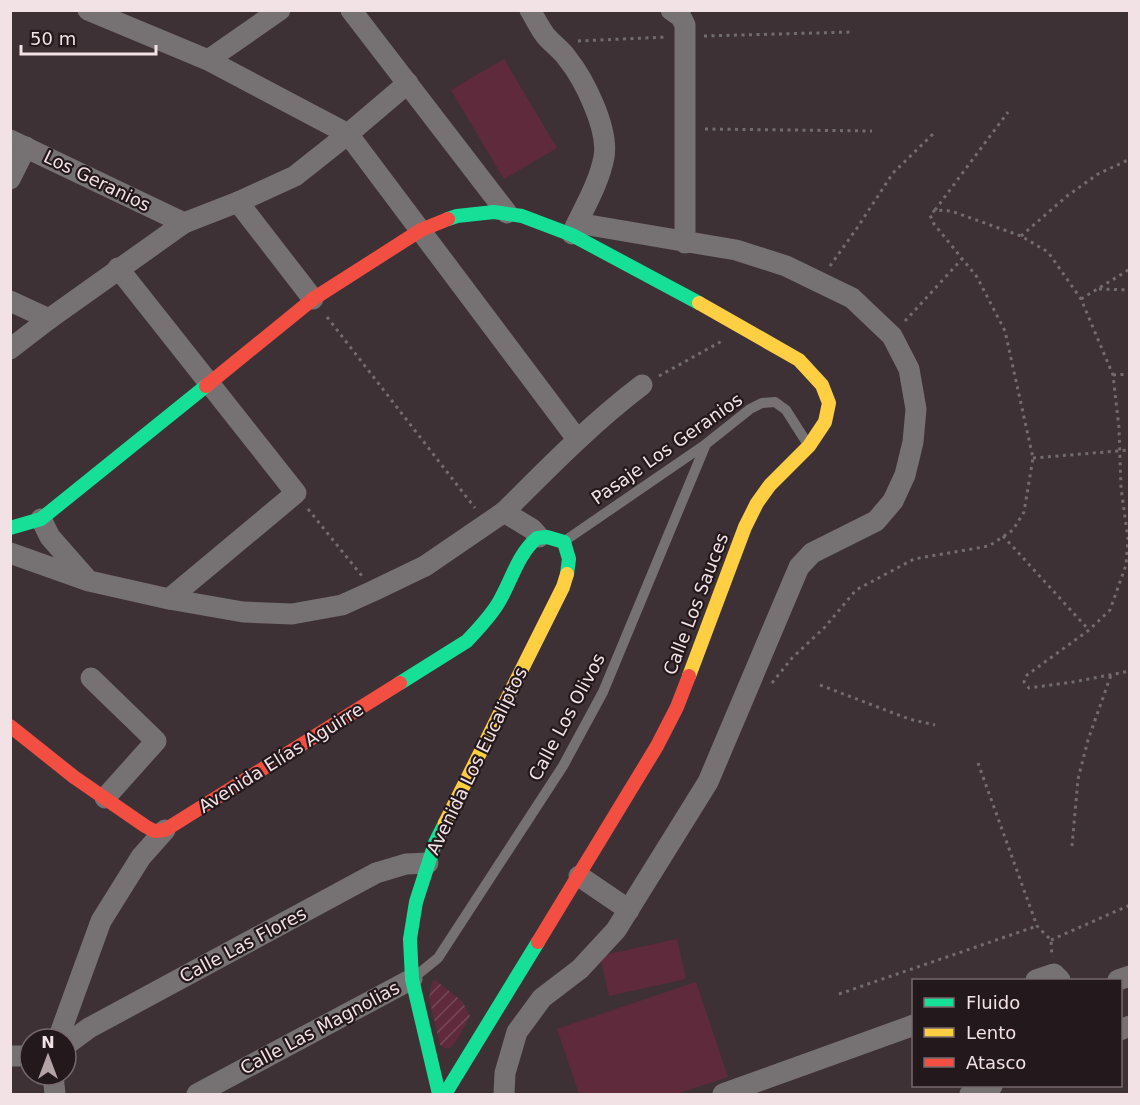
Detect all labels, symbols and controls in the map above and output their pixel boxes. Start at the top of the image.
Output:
scale bar [21,18,156,56]
text: 50 m [30,28,76,49]
street label: Los Geranios [40,146,154,215]
street label: Pasaje Los Geranios [587,389,746,509]
street label: Calle Los Sauces [659,530,732,678]
street label: Calle Los Olivos [524,649,609,784]
street label: Avenida Los Eucaliptos [422,664,531,858]
street label: Avenida Elías Aguirre [194,698,367,817]
street label: Calle Las Flores [176,902,310,987]
street label: Calle Las Magnolias [237,977,403,1078]
legend [912,979,1122,1087]
text: Fluido [966,992,1020,1013]
text: Lento [966,1022,1016,1043]
north arrow [18,1027,78,1087]
text: N [41,1033,55,1052]
text: Atasco [966,1052,1026,1073]

